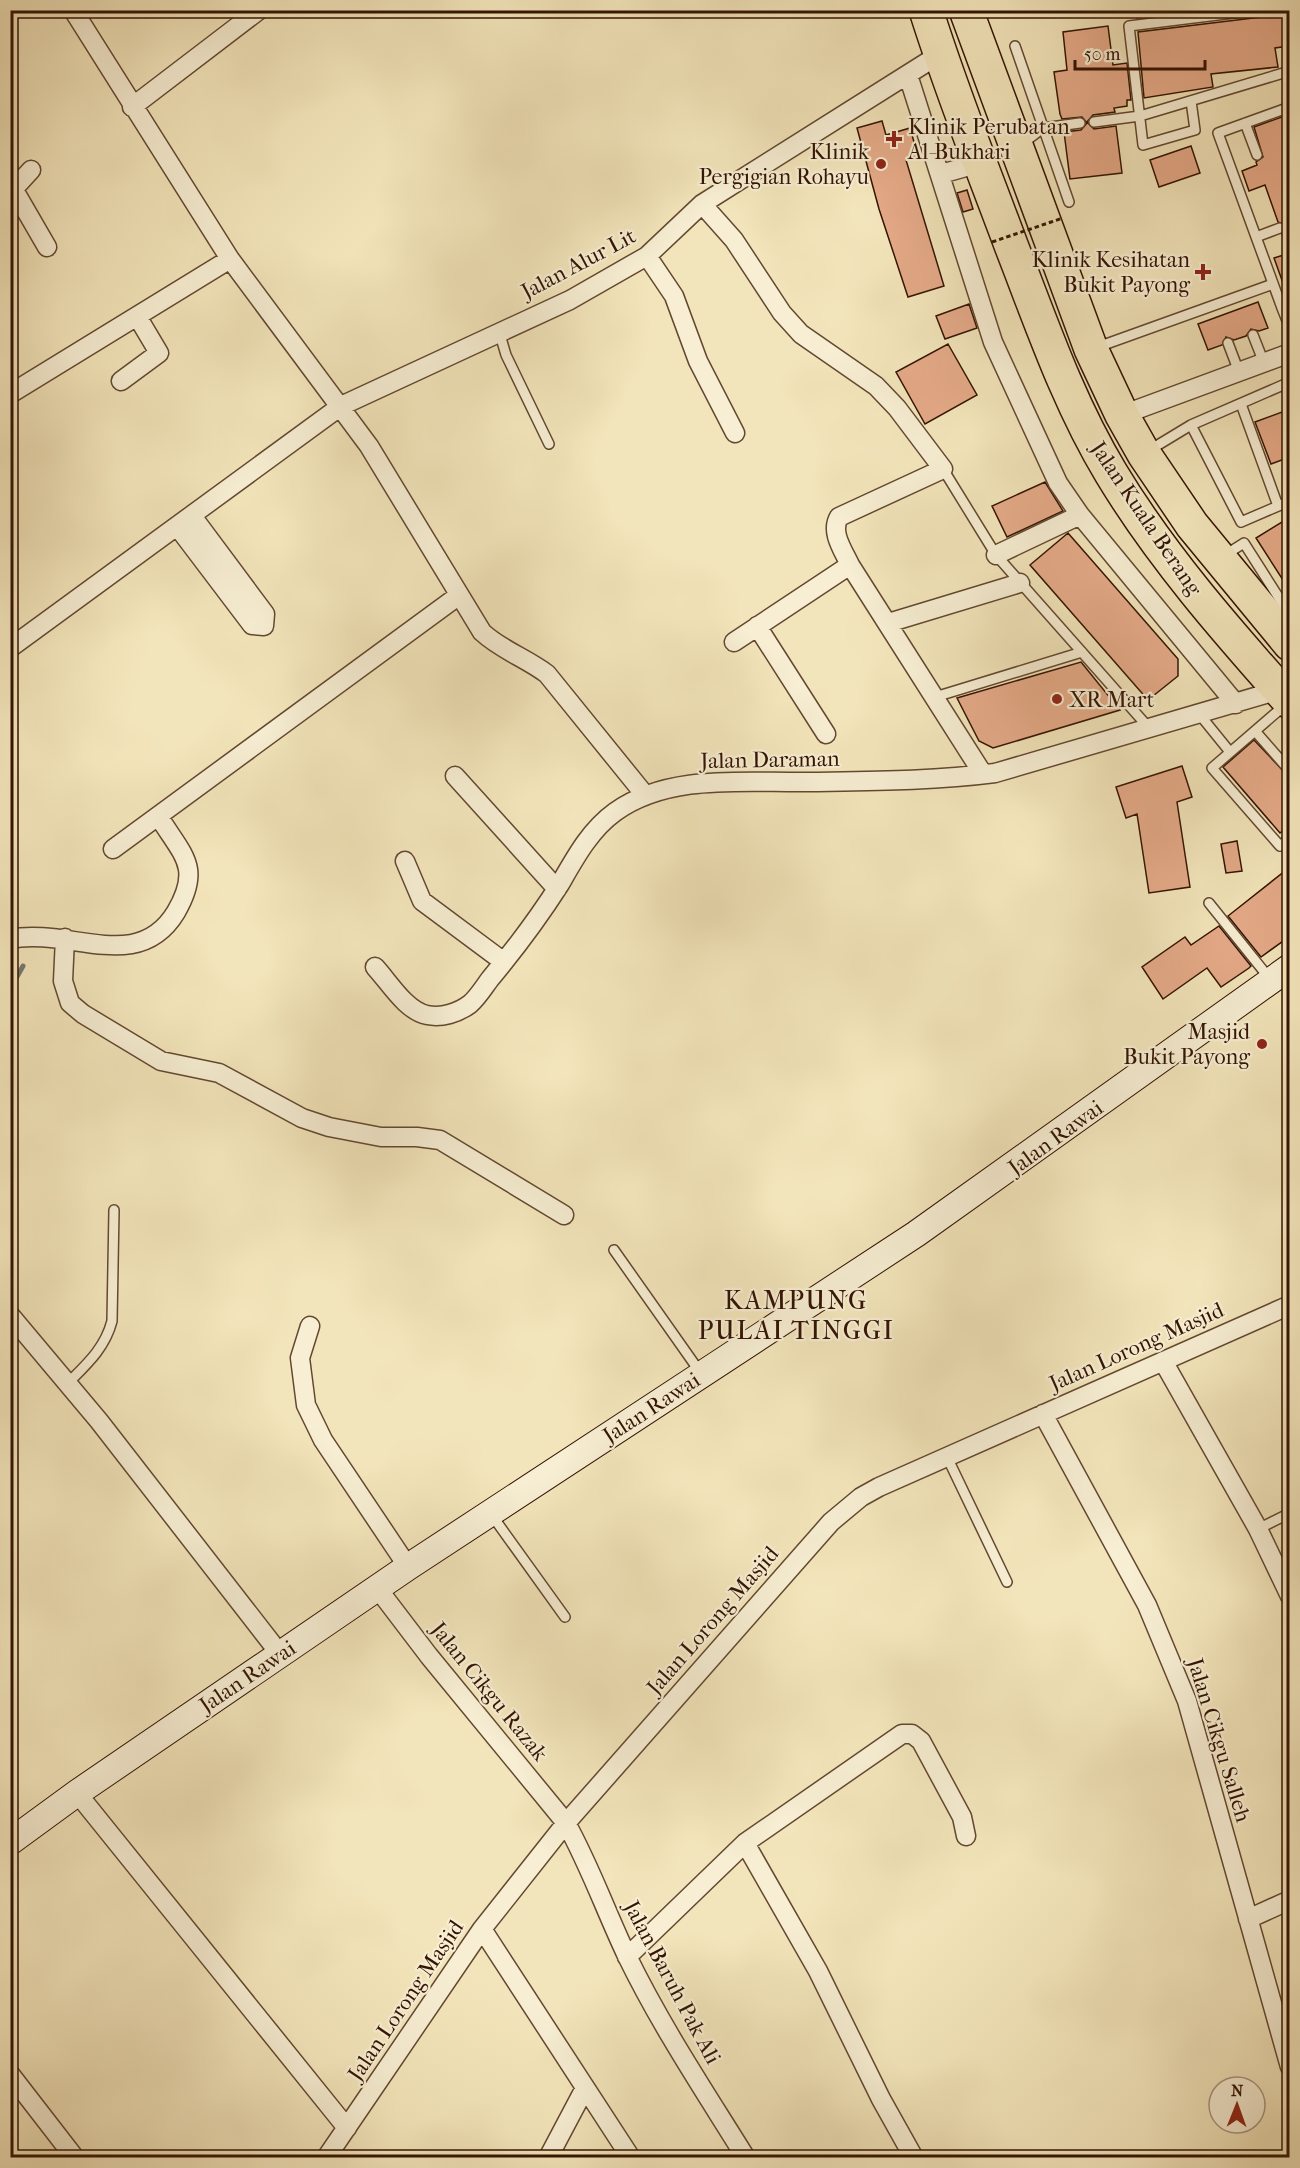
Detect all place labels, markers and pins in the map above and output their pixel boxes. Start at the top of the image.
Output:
place label: Klinik Perubatan Al-Bukhari [907,114,1070,165]
marker: Klinik Perubatan Al-Bukhari [885,130,903,148]
place label: Klinik Pergigian Rohayu [699,139,870,190]
marker: Klinik Pergigian Rohayu [874,157,888,171]
place label: Klinik Kesihatan Bukit Payong [1032,247,1190,298]
marker: Klinik Kesihatan Bukit Payong [1194,263,1212,281]
place label: XR Mart [1069,687,1155,713]
marker: XR Mart [1050,692,1064,706]
place label: Masjid Bukit Payong [1123,1019,1251,1070]
marker: Masjid Bukit Payong [1255,1037,1269,1051]

